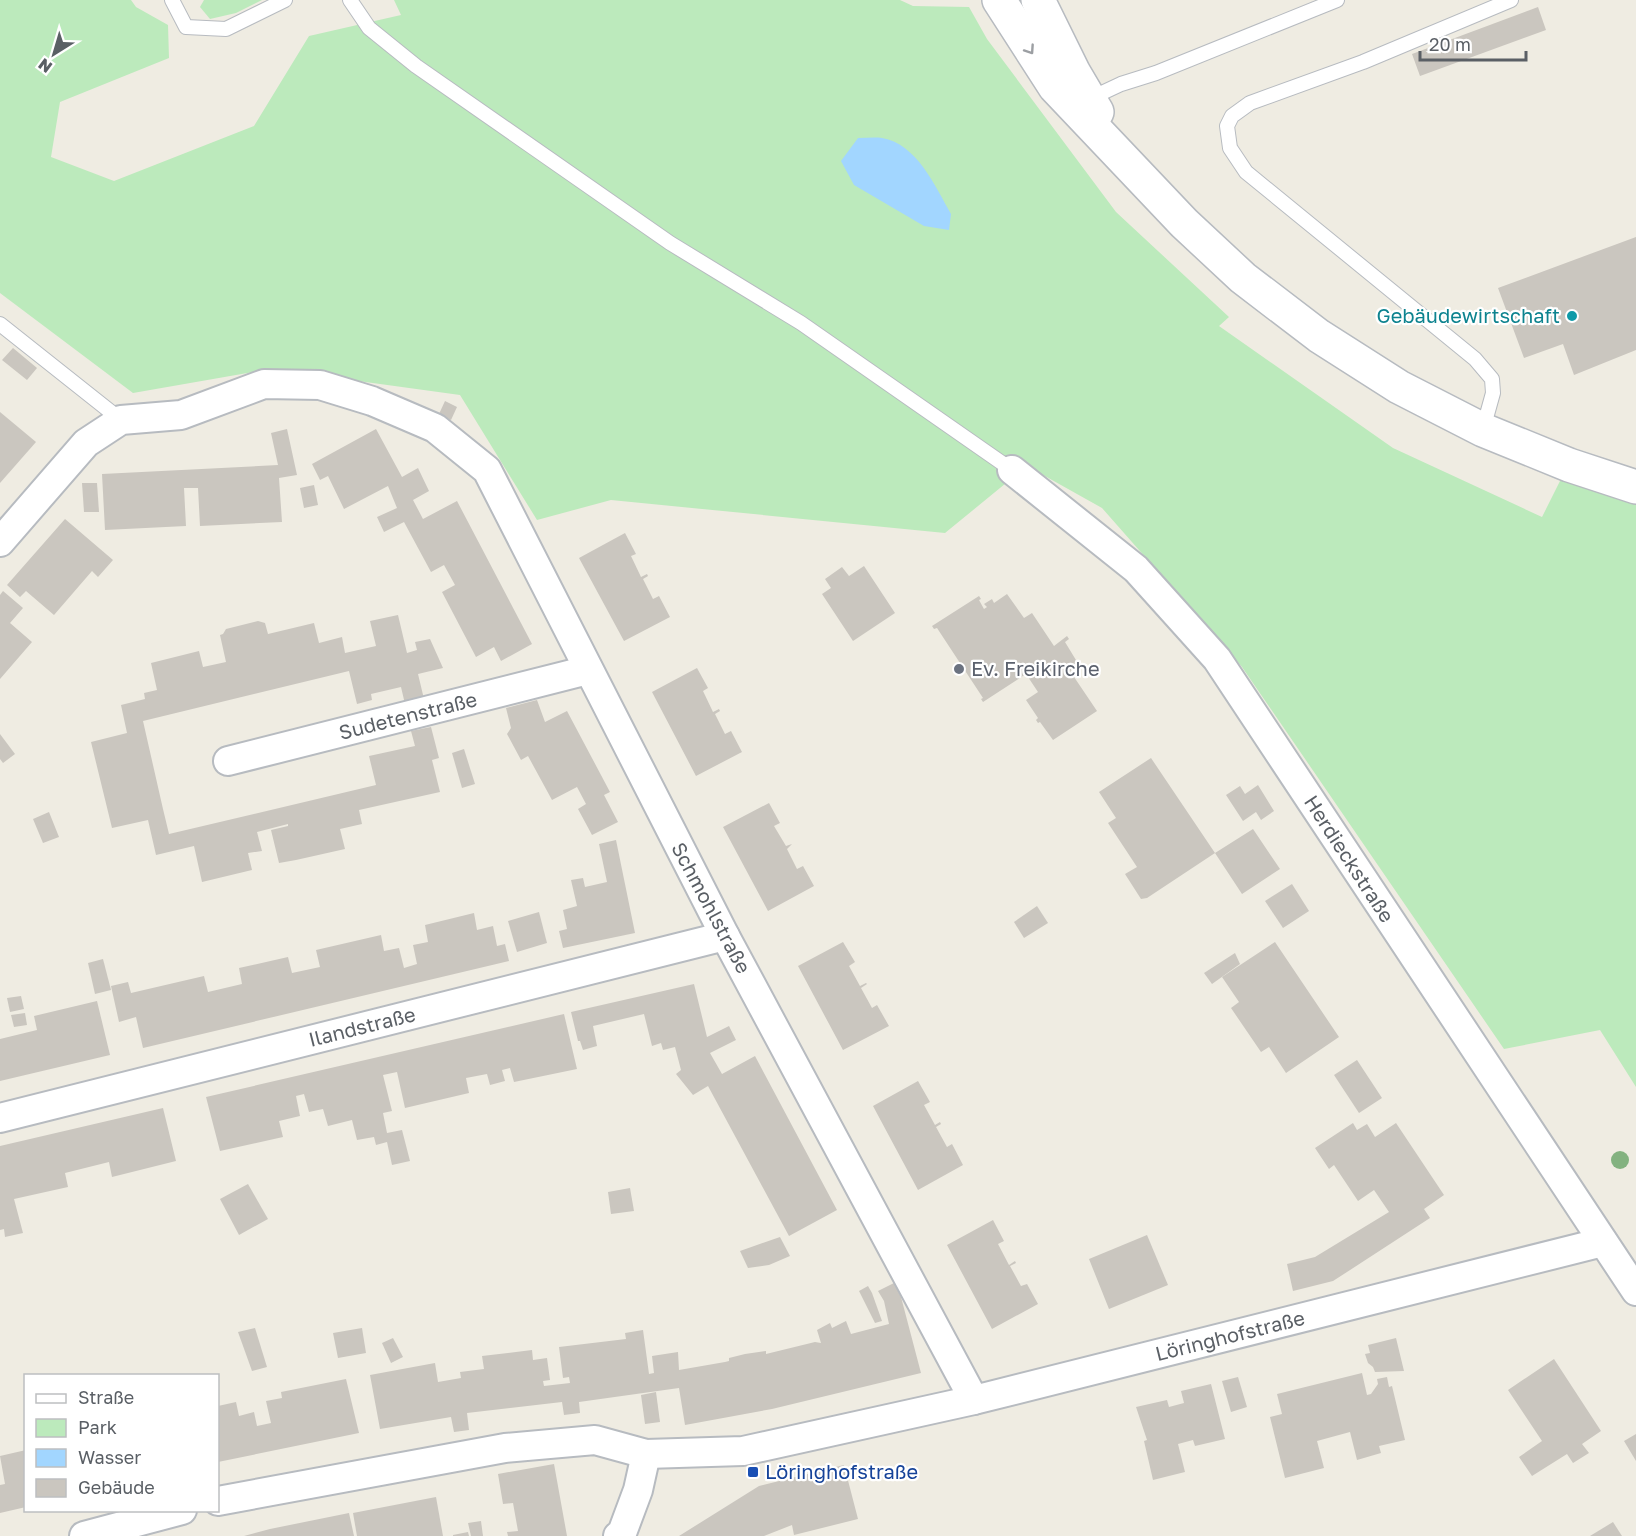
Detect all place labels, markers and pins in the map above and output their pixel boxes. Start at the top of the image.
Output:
place label: Gebäudewirtschaft [1377,303,1560,327]
marker: Gebäudewirtschaft [1565,309,1579,323]
place label: Ev. Freikirche [971,656,1100,680]
marker: Ev. Freikirche [952,662,966,676]
place label: Löringhofstraße [765,1459,918,1483]
marker: Löringhofstraße [746,1465,760,1479]

